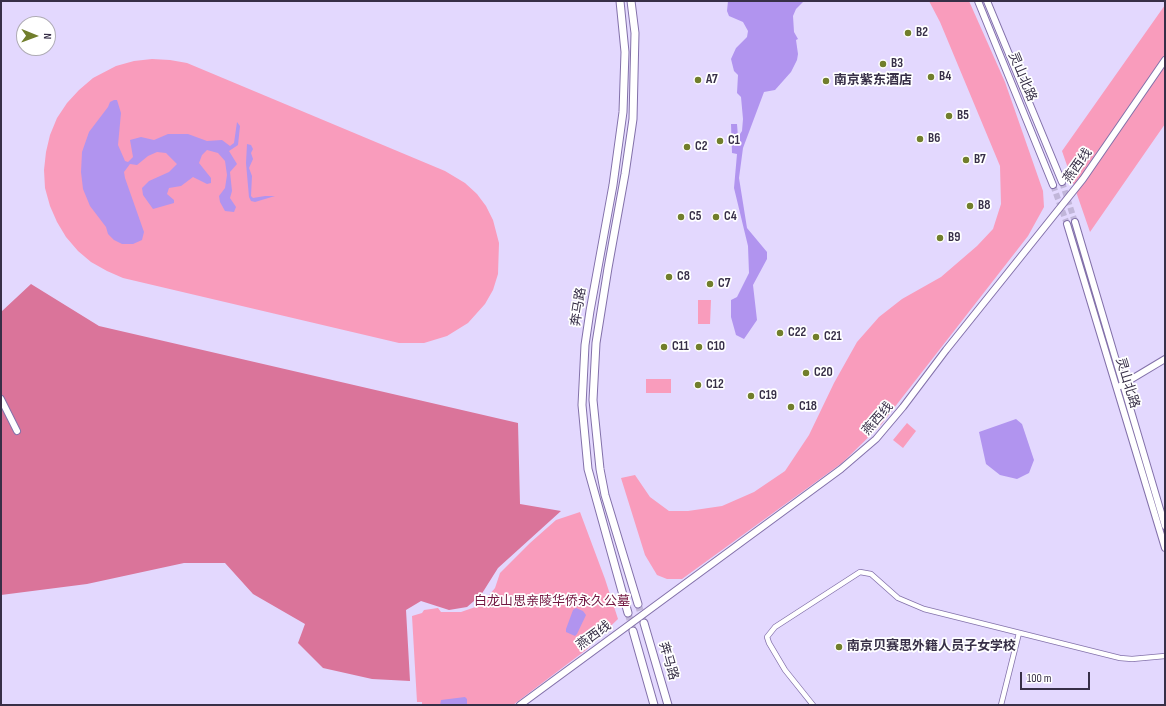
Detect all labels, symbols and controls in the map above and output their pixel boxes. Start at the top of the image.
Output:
north arrow [16,16,56,56]
place label: B2 [916,25,928,41]
marker: B2 [903,28,913,38]
text: N [41,33,54,39]
street label: 灵山北路 [1005,50,1039,104]
place label: B3 [891,56,903,72]
marker: B3 [878,59,888,69]
place label: B4 [939,69,951,85]
place label: A7 [706,72,718,88]
marker: B4 [926,72,936,82]
place label: 南京紫东酒店 [834,73,912,89]
marker: A7 [693,75,703,85]
marker: 南京紫东酒店 [821,76,831,86]
place label: B5 [957,108,969,124]
marker: B5 [944,111,954,121]
place label: B6 [928,131,940,147]
place label: C1 [728,133,740,149]
marker: B6 [915,134,925,144]
marker: C1 [715,136,725,146]
place label: C2 [695,139,707,155]
marker: C2 [682,142,692,152]
street label: 燕西线 [1060,146,1096,186]
place label: B7 [974,152,986,168]
marker: B7 [961,155,971,165]
place label: B8 [978,198,990,214]
marker: B8 [965,201,975,211]
place label: C5 [689,209,701,225]
place label: C4 [724,209,737,225]
marker: C5 [676,212,686,222]
marker: C4 [711,212,721,222]
place label: B9 [948,230,960,246]
marker: B9 [935,233,945,243]
place label: C8 [677,269,690,285]
marker: C8 [664,272,674,282]
place label: C7 [718,276,730,292]
marker: C7 [705,279,715,289]
street label: 奔马路 [568,287,590,327]
place label: C22 [788,325,806,341]
marker: C22 [775,328,785,338]
place label: C21 [824,329,842,345]
marker: C21 [811,332,821,342]
place label: C11 [672,339,689,355]
place label: C10 [707,339,725,355]
marker: C11 [659,342,669,352]
marker: C10 [694,342,704,352]
street label: 灵山北路 [1112,356,1142,410]
place label: C20 [814,365,833,381]
marker: C20 [801,368,811,378]
place label: C12 [706,377,724,393]
marker: C12 [693,380,703,390]
place label: C19 [759,388,777,404]
marker: C19 [746,391,756,401]
place label: C18 [799,399,817,415]
street label: 燕西线 [859,399,897,439]
marker: C18 [786,402,796,412]
park label: 白龙山思亲陵华侨永久公墓 [474,594,630,610]
street label: 燕西线 [574,618,614,654]
place label: 南京贝赛思外籍人员子女学校 [847,639,1016,655]
street label: 奔马路 [655,640,681,682]
marker: 南京贝赛思外籍人员子女学校 [834,642,844,652]
scale bar [1022,664,1092,690]
text: 100 m [1027,671,1052,686]

